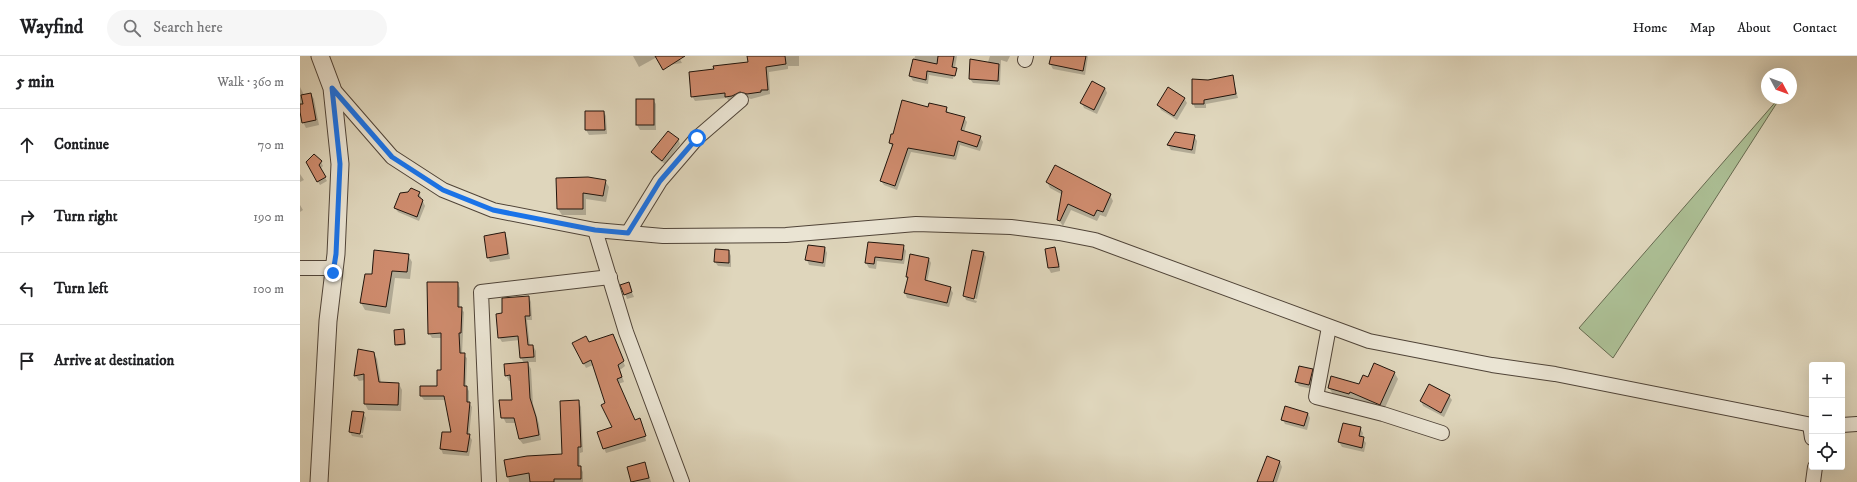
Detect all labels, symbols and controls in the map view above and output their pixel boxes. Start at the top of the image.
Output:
search box [107,10,387,46]
text: Wayfind [20,16,83,39]
icon: search [121,17,143,39]
text: Search here [153,18,223,37]
text: Home [1633,19,1667,37]
text: Map [1689,19,1715,37]
text: About [1737,19,1771,37]
text: Contact [1793,19,1837,37]
north arrow [1761,68,1797,104]
text: 5 min [16,71,54,93]
text: Walk · 360 m [217,74,284,90]
route start [688,129,706,147]
icon: ahead [16,134,38,156]
text: Continue [54,135,109,154]
text: 70 m [258,137,284,153]
icon: right [16,206,38,228]
text: Turn right [54,207,117,226]
text: 190 m [253,209,284,225]
route end [324,264,342,282]
icon: left [16,278,38,300]
text: Turn left [54,279,108,298]
text: 100 m [253,281,284,297]
icon: arrive [16,350,38,372]
text: Arrive at destination [54,351,174,370]
map controls [1809,362,1845,470]
button: + [1809,362,1845,398]
button: − [1809,398,1845,434]
button: locate [1809,434,1845,470]

